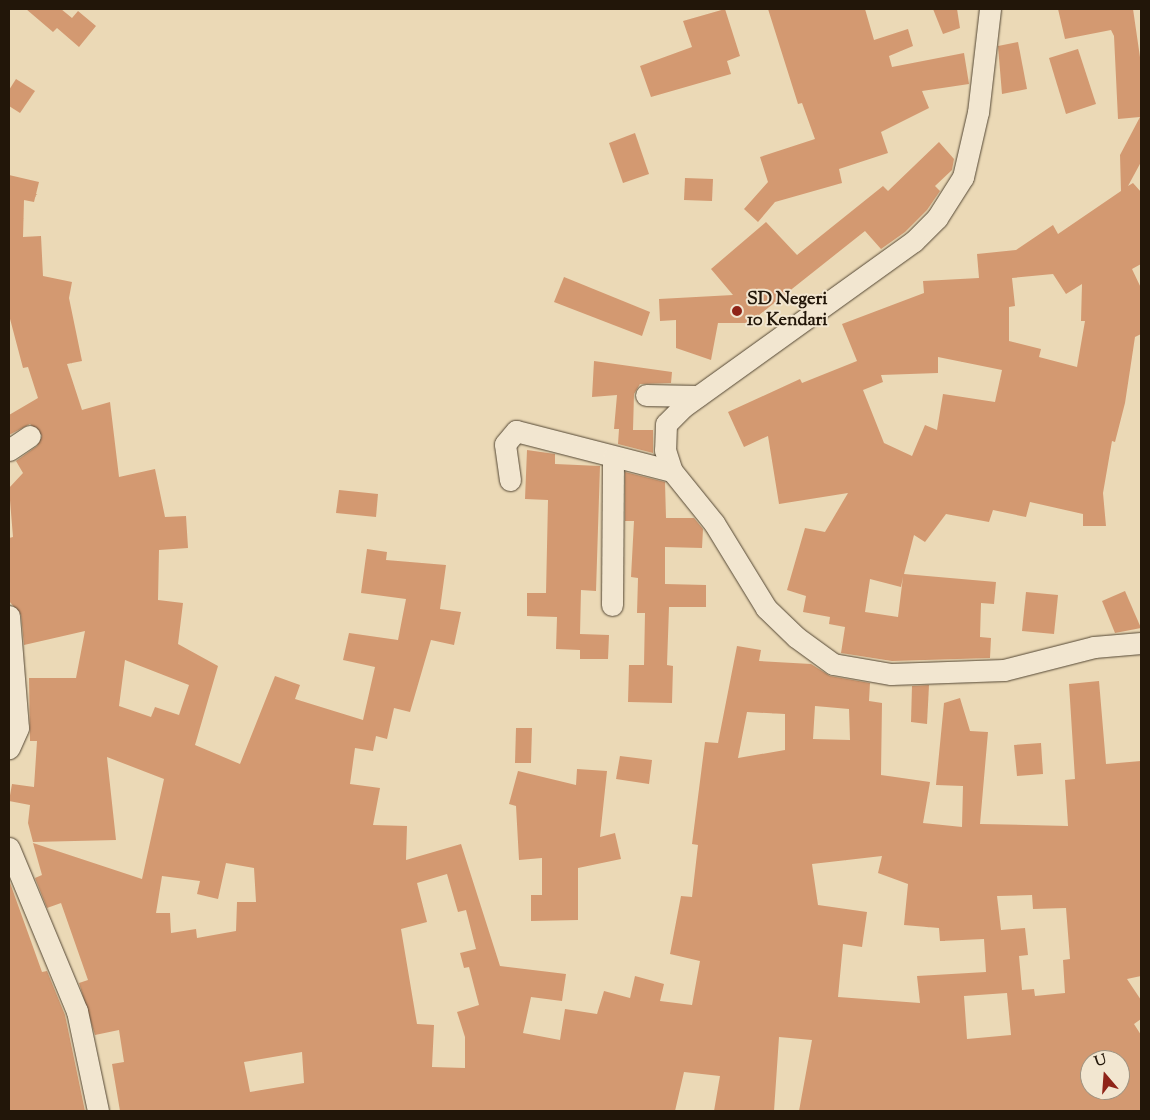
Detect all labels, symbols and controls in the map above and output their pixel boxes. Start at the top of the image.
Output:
place label: SD Negeri 10 Kendari [747,290,827,332]
marker: SD Negeri 10 Kendari [731,305,743,317]
north arrow [1080,1050,1130,1100]
text: U [1092,1050,1109,1073]

